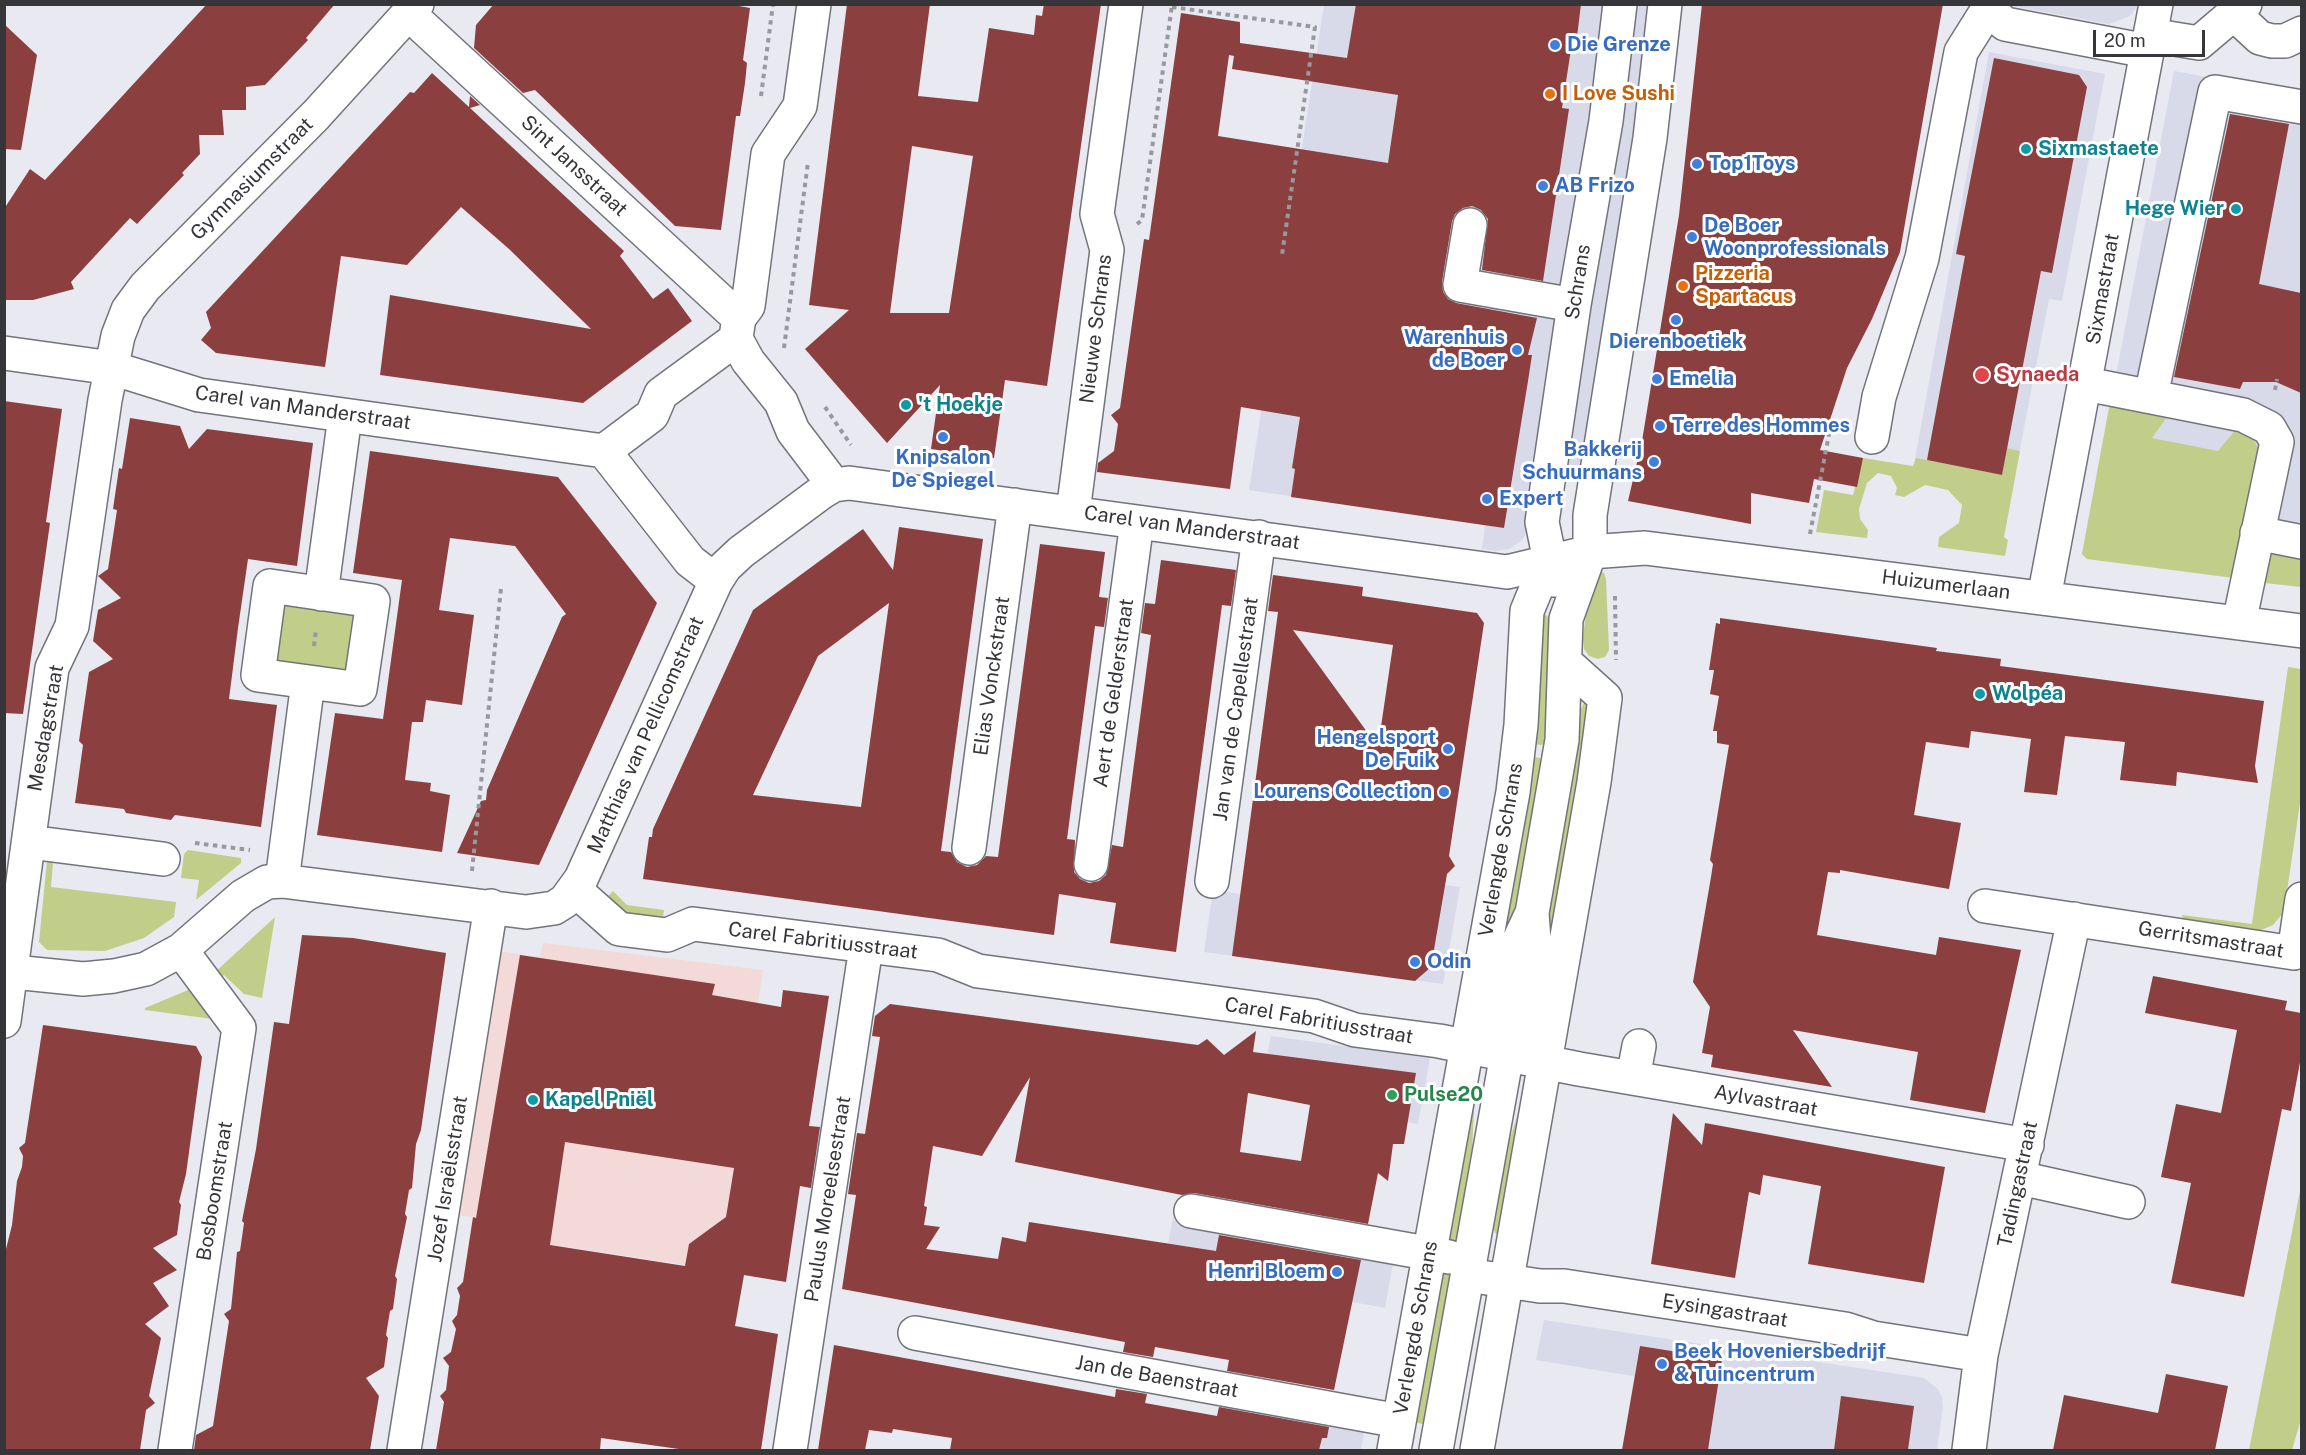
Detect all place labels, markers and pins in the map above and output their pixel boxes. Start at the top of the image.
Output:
place label: Die Grenze [1567,33,1671,57]
marker: Die Grenze [1548,38,1562,52]
place label: I Love Sushi [1562,82,1675,106]
marker: I Love Sushi [1543,87,1557,101]
place label: Sixmastaete [2038,137,2159,161]
marker: Sixmastaete [2019,142,2033,156]
place label: Top1Toys [1709,152,1796,176]
marker: Top1Toys [1690,157,1704,171]
place label: AB Frizo [1555,174,1635,198]
marker: AB Frizo [1536,179,1550,193]
place label: Hege Wier [2125,197,2224,221]
marker: Hege Wier [2229,202,2243,216]
place label: De Boer Woonprofessionals [1704,214,1886,261]
marker: De Boer Woonprofessionals [1685,230,1699,244]
place label: Pizzeria Spartacus [1695,262,1793,309]
marker: Pizzeria Spartacus [1676,279,1690,293]
marker: Dierenboetiek [1669,313,1683,327]
place label: Warenhuis de Boer [1404,326,1505,373]
place label: Dierenboetiek [1609,330,1743,354]
marker: Warenhuis de Boer [1510,343,1524,357]
place label: Synaeda [1996,363,2079,387]
marker: Synaeda [1973,366,1991,384]
place label: Emelia [1669,367,1734,391]
marker: Emelia [1650,372,1664,386]
place label: 't Hoekje [918,393,1003,417]
marker: 't Hoekje [899,398,913,412]
place label: Terre des Hommes [1672,414,1850,438]
marker: Terre des Hommes [1653,419,1667,433]
marker: Knipsalon De Spiegel [936,430,950,444]
place label: Bakkerij Schuurmans [1522,438,1642,485]
place label: Knipsalon De Spiegel [891,446,995,493]
marker: Bakkerij Schuurmans [1647,455,1661,469]
place label: Expert [1499,487,1564,511]
marker: Expert [1480,492,1494,506]
place label: Wolpéa [1992,682,2063,706]
marker: Wolpéa [1973,687,1987,701]
place label: Hengelsport De Fuik [1317,726,1436,773]
marker: Hengelsport De Fuik [1441,742,1455,756]
place label: Lourens Collection [1253,780,1432,804]
marker: Lourens Collection [1437,785,1451,799]
place label: Odin [1427,950,1471,974]
marker: Odin [1408,955,1422,969]
place label: Pulse20 [1404,1083,1483,1107]
place label: Kapel Pniël [545,1088,654,1112]
marker: Pulse20 [1385,1088,1399,1102]
marker: Kapel Pniël [526,1093,540,1107]
place label: Henri Bloem [1208,1260,1325,1284]
marker: Henri Bloem [1330,1265,1344,1279]
place label: Beek Hoveniersbedrijf & Tuincentrum [1674,1340,1886,1387]
marker: Beek Hoveniersbedrijf & Tuincentrum [1655,1357,1669,1371]

